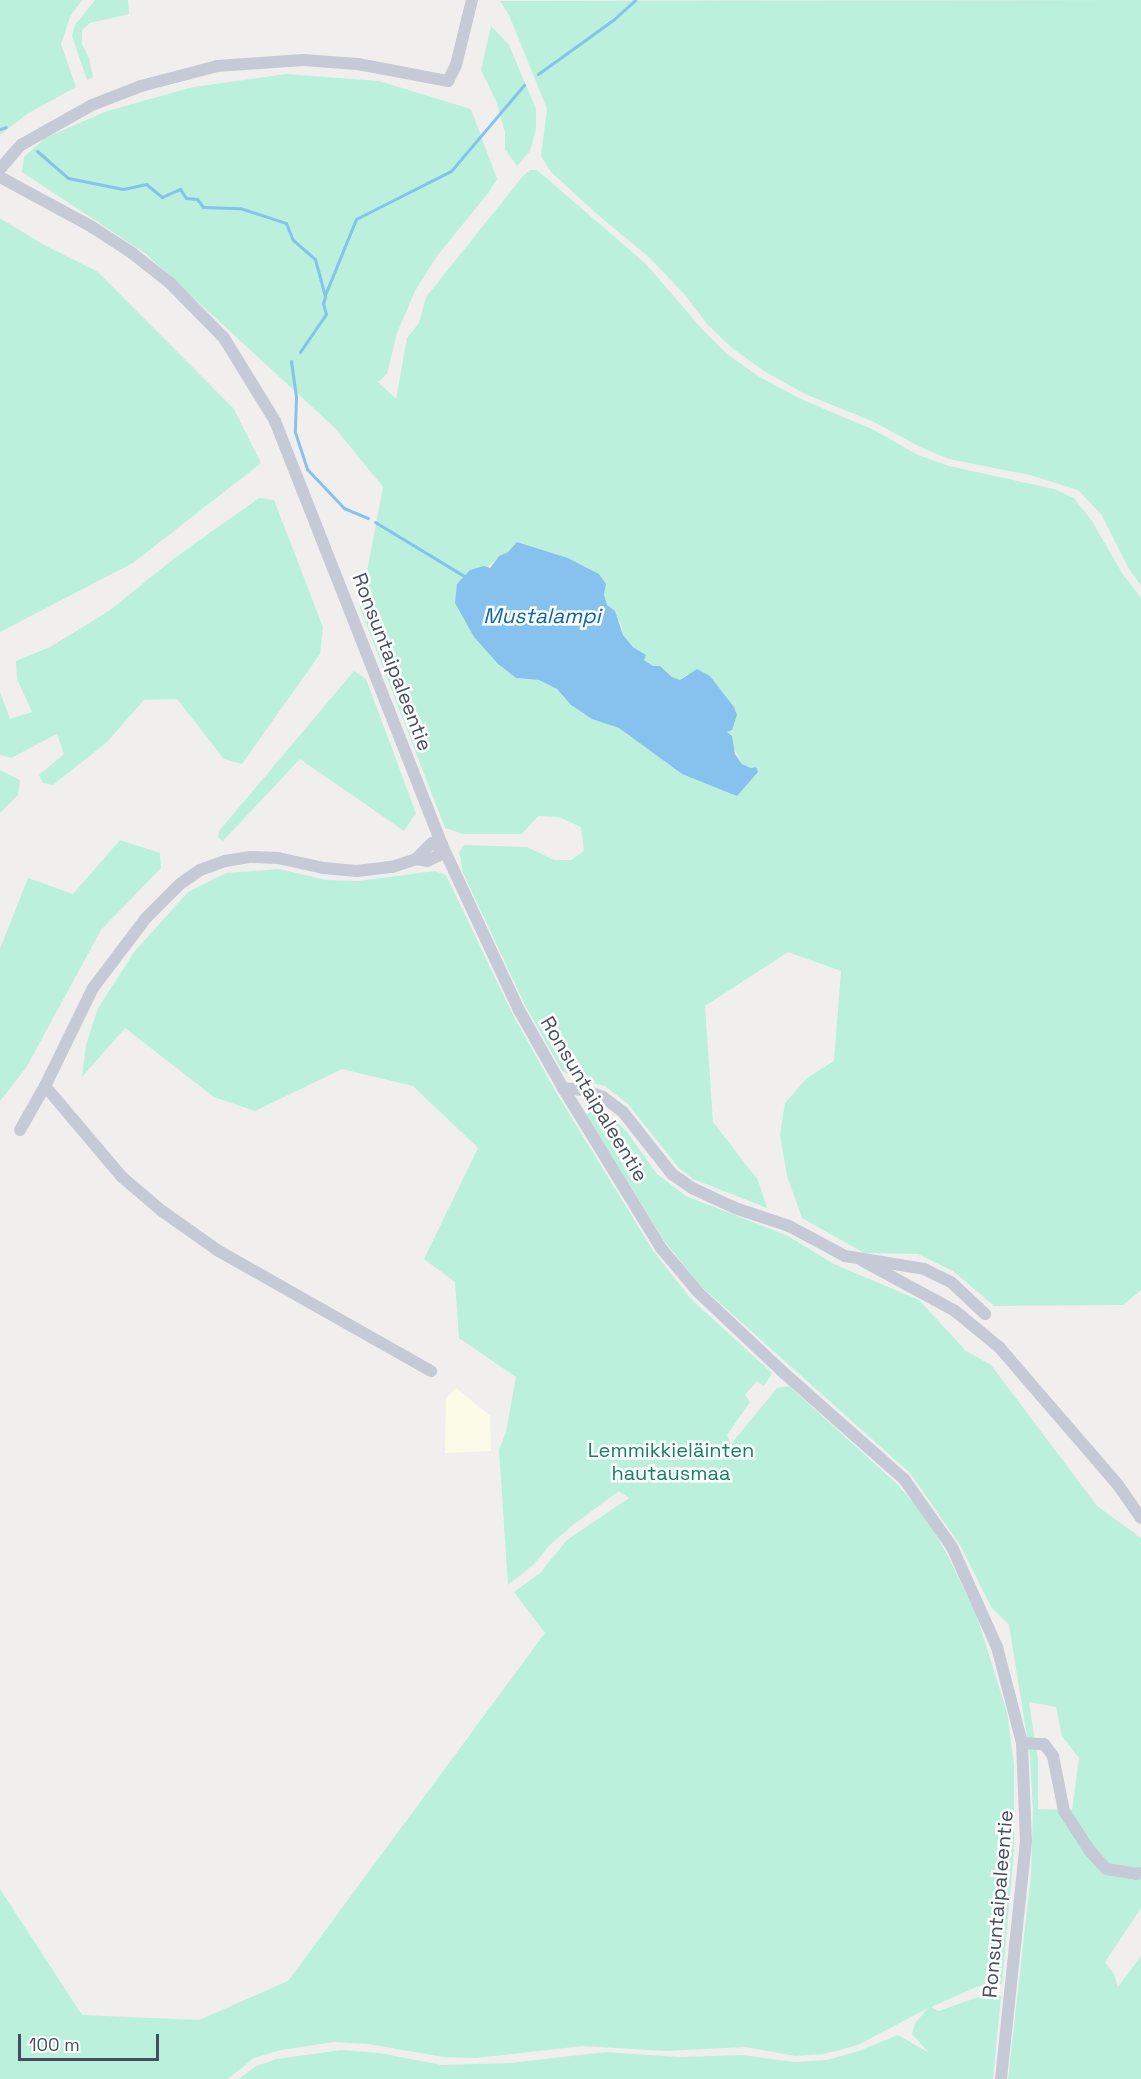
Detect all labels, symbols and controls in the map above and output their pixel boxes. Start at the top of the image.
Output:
street label: Ronsuntaipaleentie [347,570,437,754]
water label: Mustalampi [483,603,601,629]
street label: Ronsuntaipaleentie [535,1012,653,1186]
park label: Lemmikkieläinten hautausmaa [588,1438,754,1485]
street label: Ronsuntaipaleentie [978,1809,1018,1999]
scale bar [21,2022,162,2060]
text: 100 m [29,2033,80,2056]

